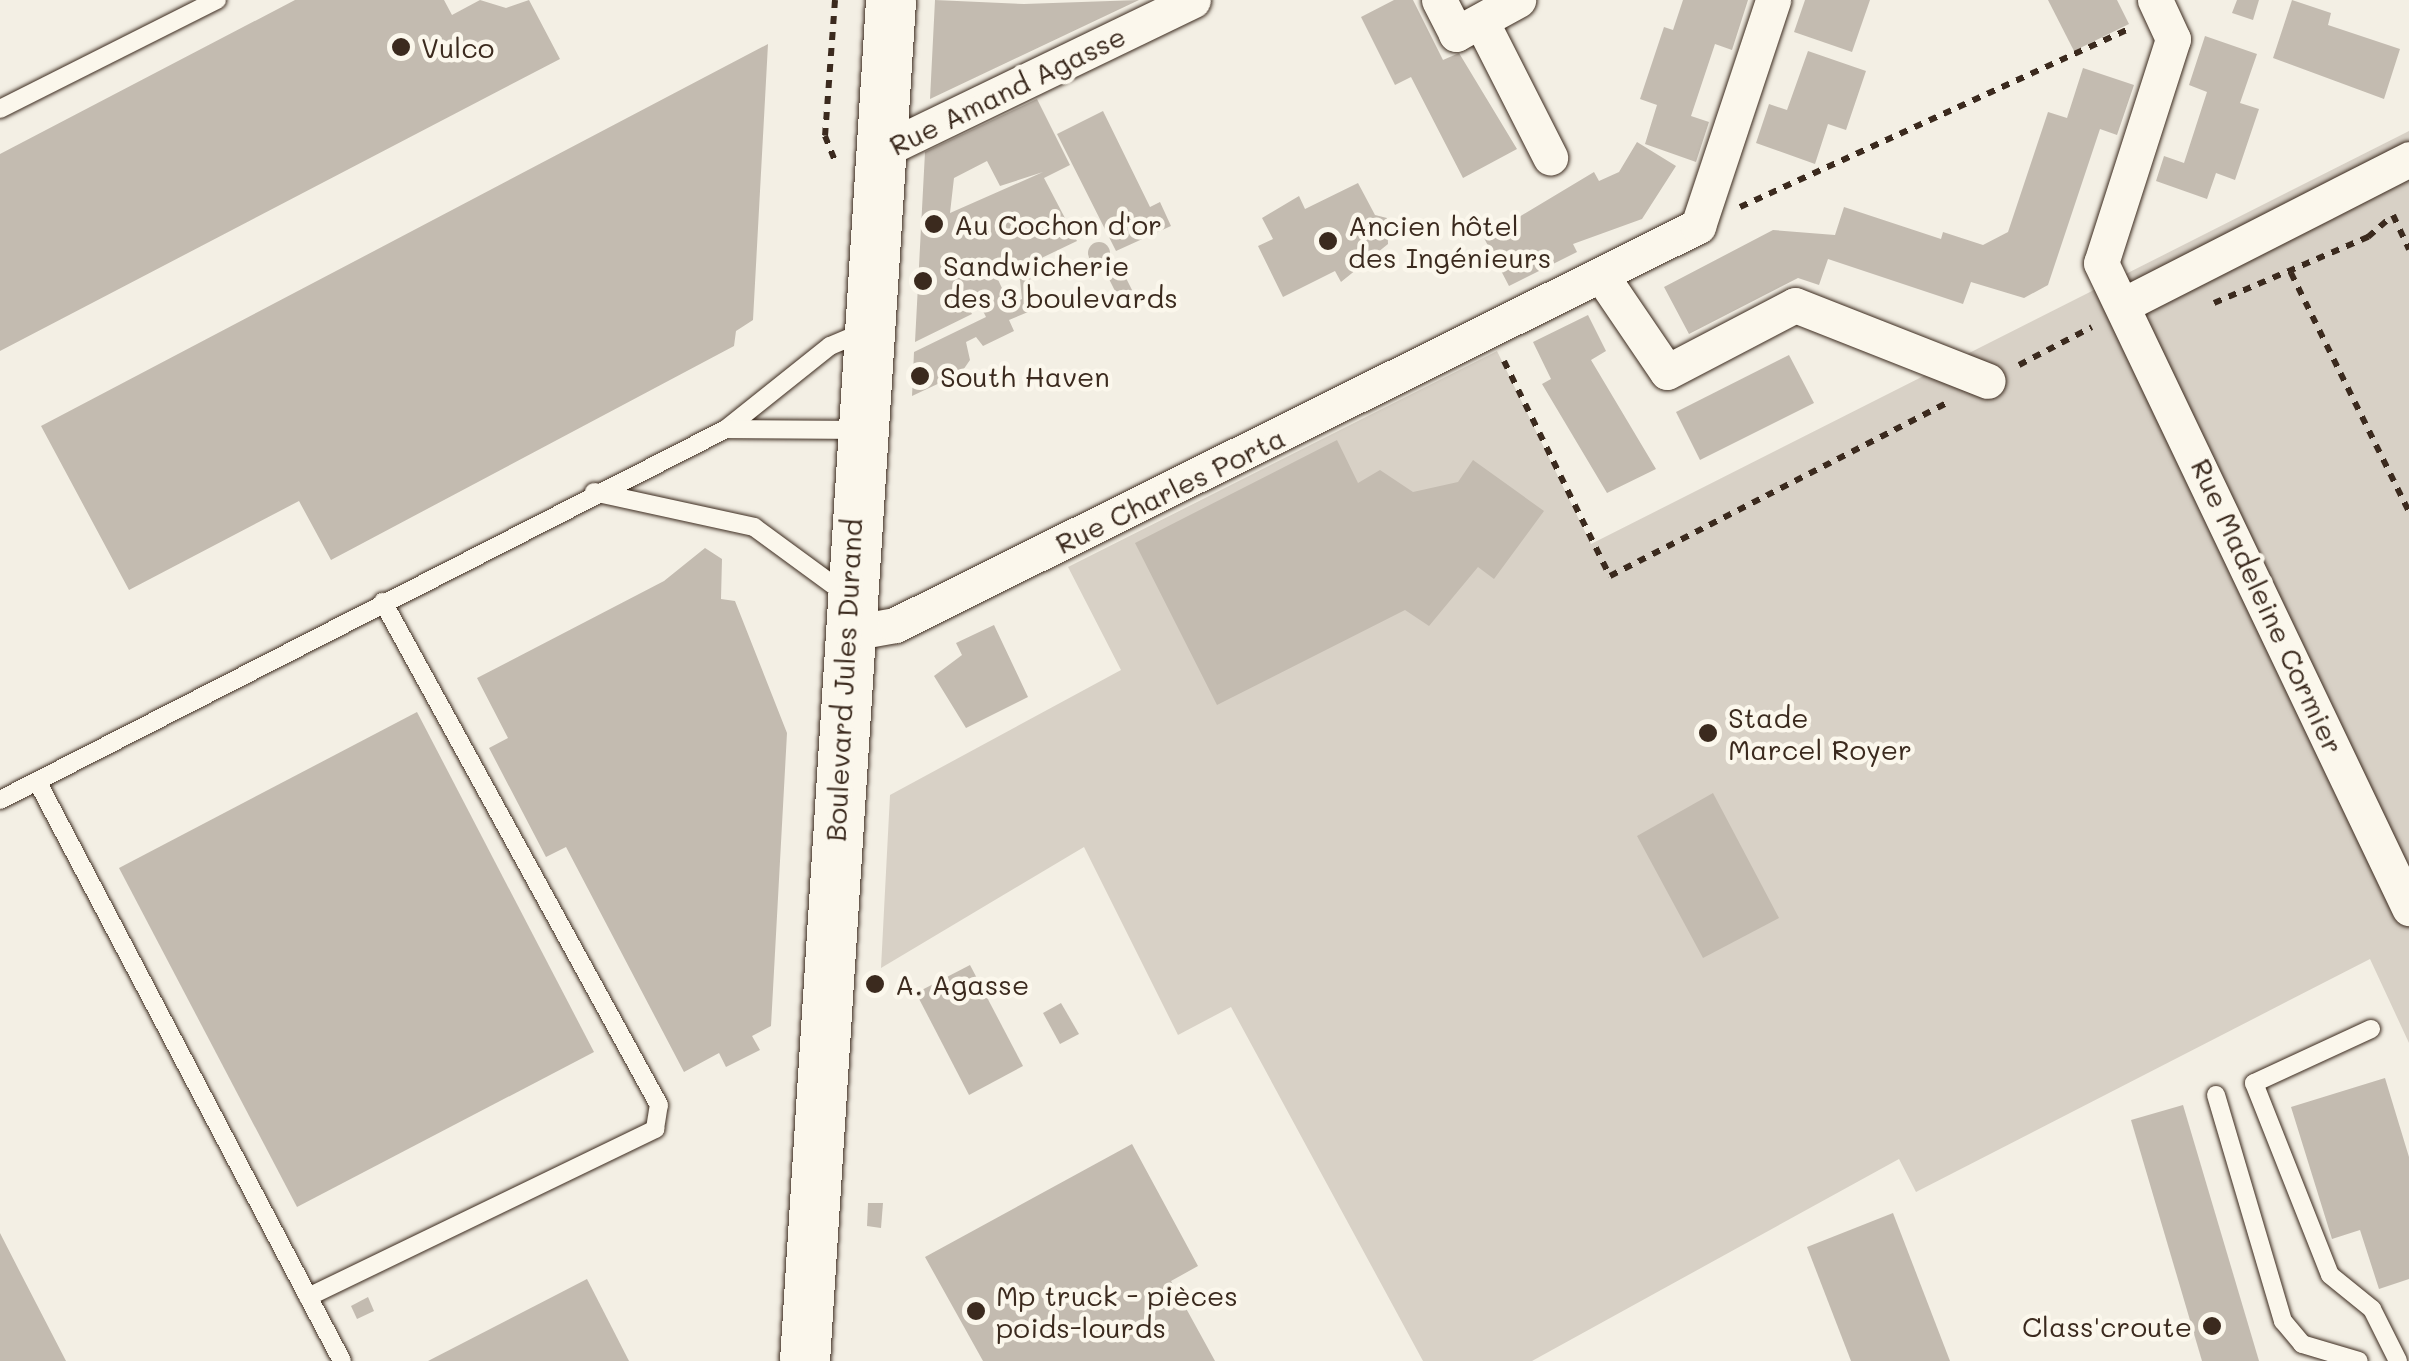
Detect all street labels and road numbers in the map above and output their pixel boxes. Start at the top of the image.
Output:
street label: Rue Amand Agasse [883,18,1131,162]
street label: Rue Charles Porta [1050,420,1290,560]
street label: Rue Madeleine Cormier [2185,453,2351,759]
street label: Boulevard Jules Durand [818,518,868,842]

